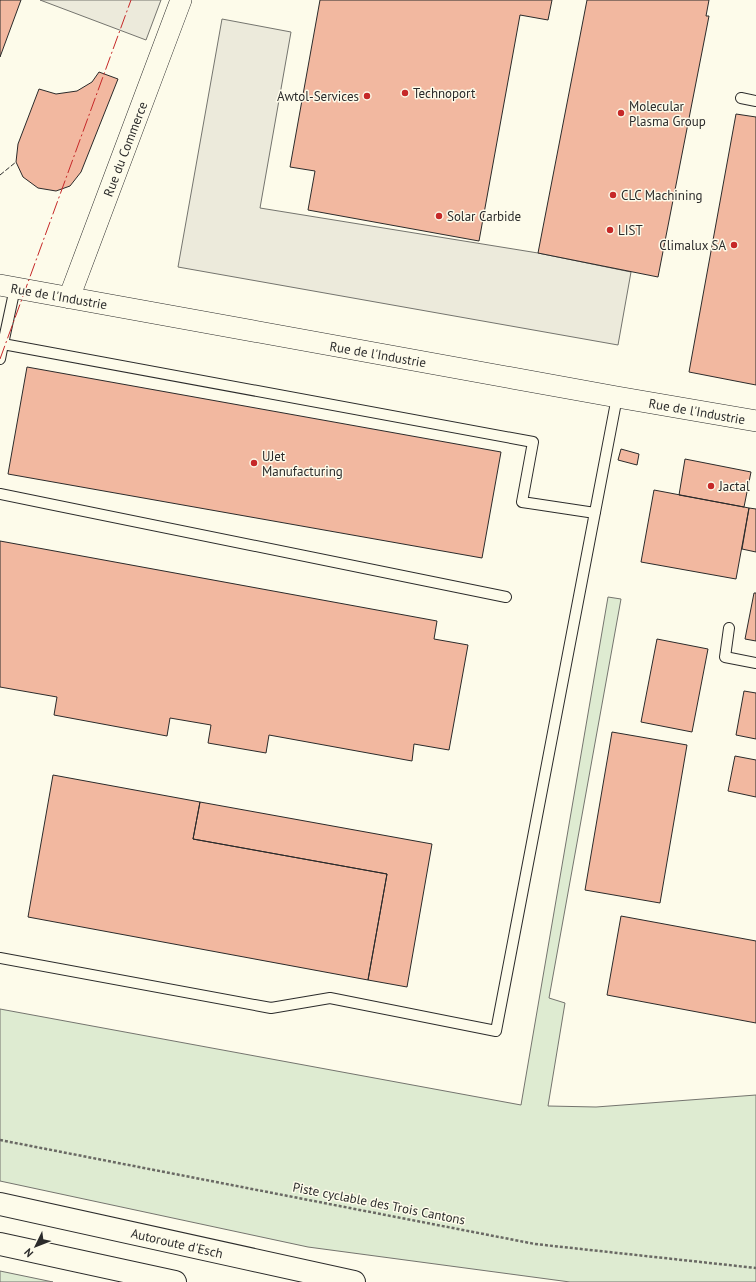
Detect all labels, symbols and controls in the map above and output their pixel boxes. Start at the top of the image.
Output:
place label: Technoport [413,85,476,102]
place label: Awtol-Services [277,88,359,105]
marker: Technoport [400,88,410,98]
marker: Awtol-Services [362,91,372,101]
place label: Molecular Plasma Group [629,98,706,130]
street label: Rue du Commerce [100,99,151,199]
marker: Molecular Plasma Group [616,108,626,118]
place label: CLC Machining [621,187,703,204]
marker: CLC Machining [608,190,618,200]
place label: Solar Carbide [447,208,521,225]
marker: Solar Carbide [434,211,444,221]
place label: LIST [618,222,643,239]
marker: LIST [605,225,615,235]
place label: Climalux SA [659,237,726,254]
marker: Climalux SA [729,240,739,250]
street label: Rue de l'Industrie [9,280,108,313]
street label: Rue de l'Industrie [328,338,427,371]
street label: Rue de l'Industrie [647,395,746,428]
place label: UJet Manufacturing [262,448,343,480]
marker: UJet Manufacturing [249,458,259,468]
place label: Jactal [718,478,750,495]
marker: Jactal [706,481,716,491]
street label: Piste cyclable des Trois Cantons [291,1178,467,1229]
street label: Autoroute d'Esch [129,1225,225,1262]
north arrow [16,1226,56,1266]
text: N [21,1245,36,1260]

